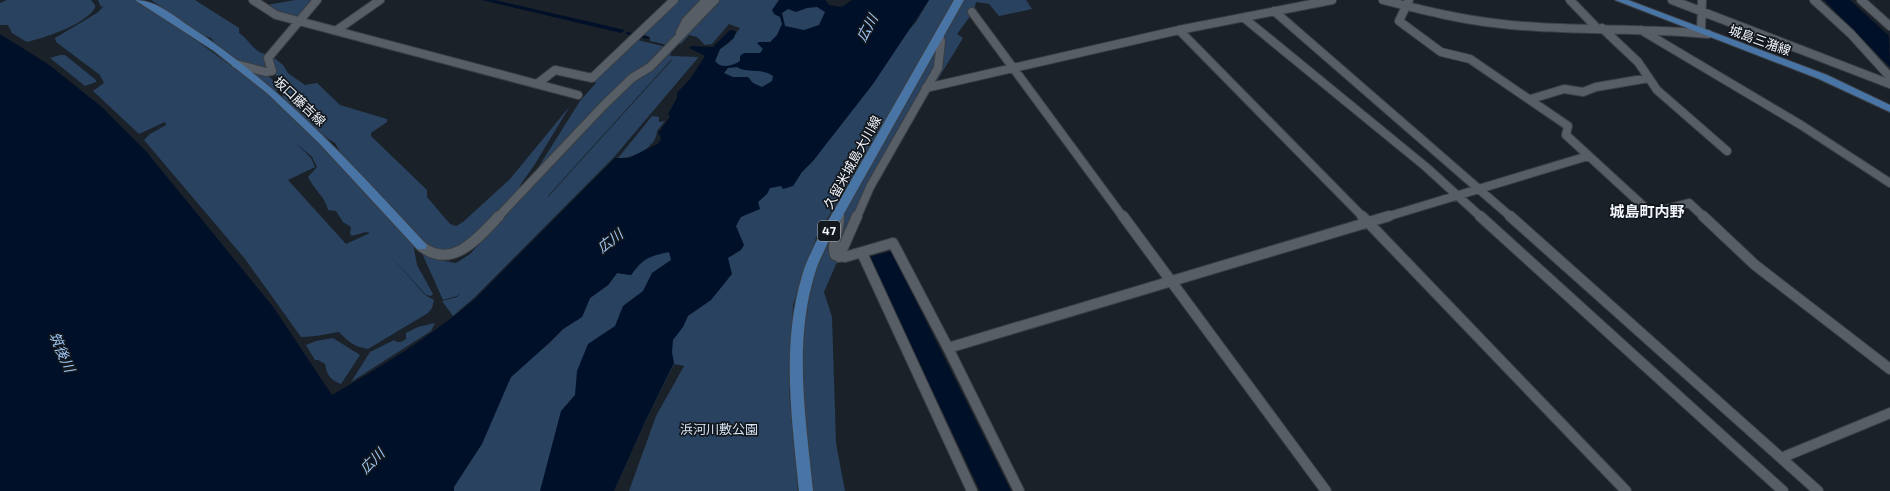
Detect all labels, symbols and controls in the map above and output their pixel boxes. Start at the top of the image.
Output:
water label: 広川 [852,10,882,44]
street label: 城島三潴線 [1727,21,1793,59]
street label: 坂口藤吉線 [271,73,329,129]
street label: 久留米城島大川線 [820,113,884,211]
district label: 城島町内野 [1609,202,1685,220]
road number: 47 [818,221,840,241]
water label: 広川 [593,224,628,256]
water label: 筑後川 [46,329,80,376]
park label: 浜河川敷公園 [680,421,758,437]
water label: 広川 [356,443,389,477]

